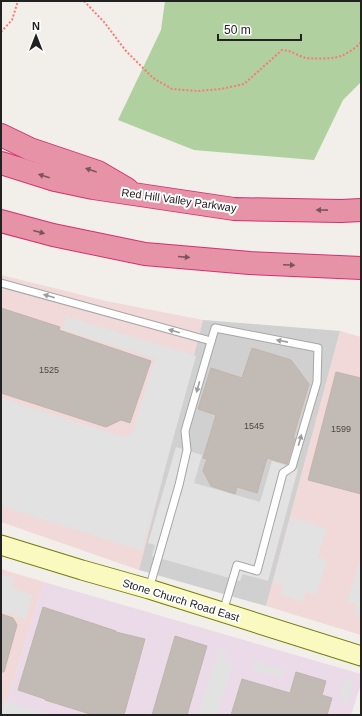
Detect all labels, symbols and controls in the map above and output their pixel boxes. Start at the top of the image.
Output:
north arrow [16,16,56,56]
scale bar [218,16,301,42]
text: N [32,20,40,32]
text: 50 m [224,23,251,37]
one-way arrow [84,166,96,172]
one-way arrow [38,173,50,179]
street label: Red Hill Valley Parkway [121,186,238,214]
one-way arrow [316,207,328,214]
one-way arrow [32,229,45,235]
one-way arrow [178,254,190,261]
one-way arrow [283,262,296,268]
one-way arrow [42,293,54,299]
one-way arrow [167,328,179,334]
one-way arrow [276,338,289,344]
house number: 1525 [39,365,59,375]
one-way arrow [195,381,201,393]
house number: 1545 [244,421,264,431]
house number: 1599 [331,424,351,434]
one-way arrow [297,433,303,445]
street label: Stone Church Road East [121,576,241,624]

